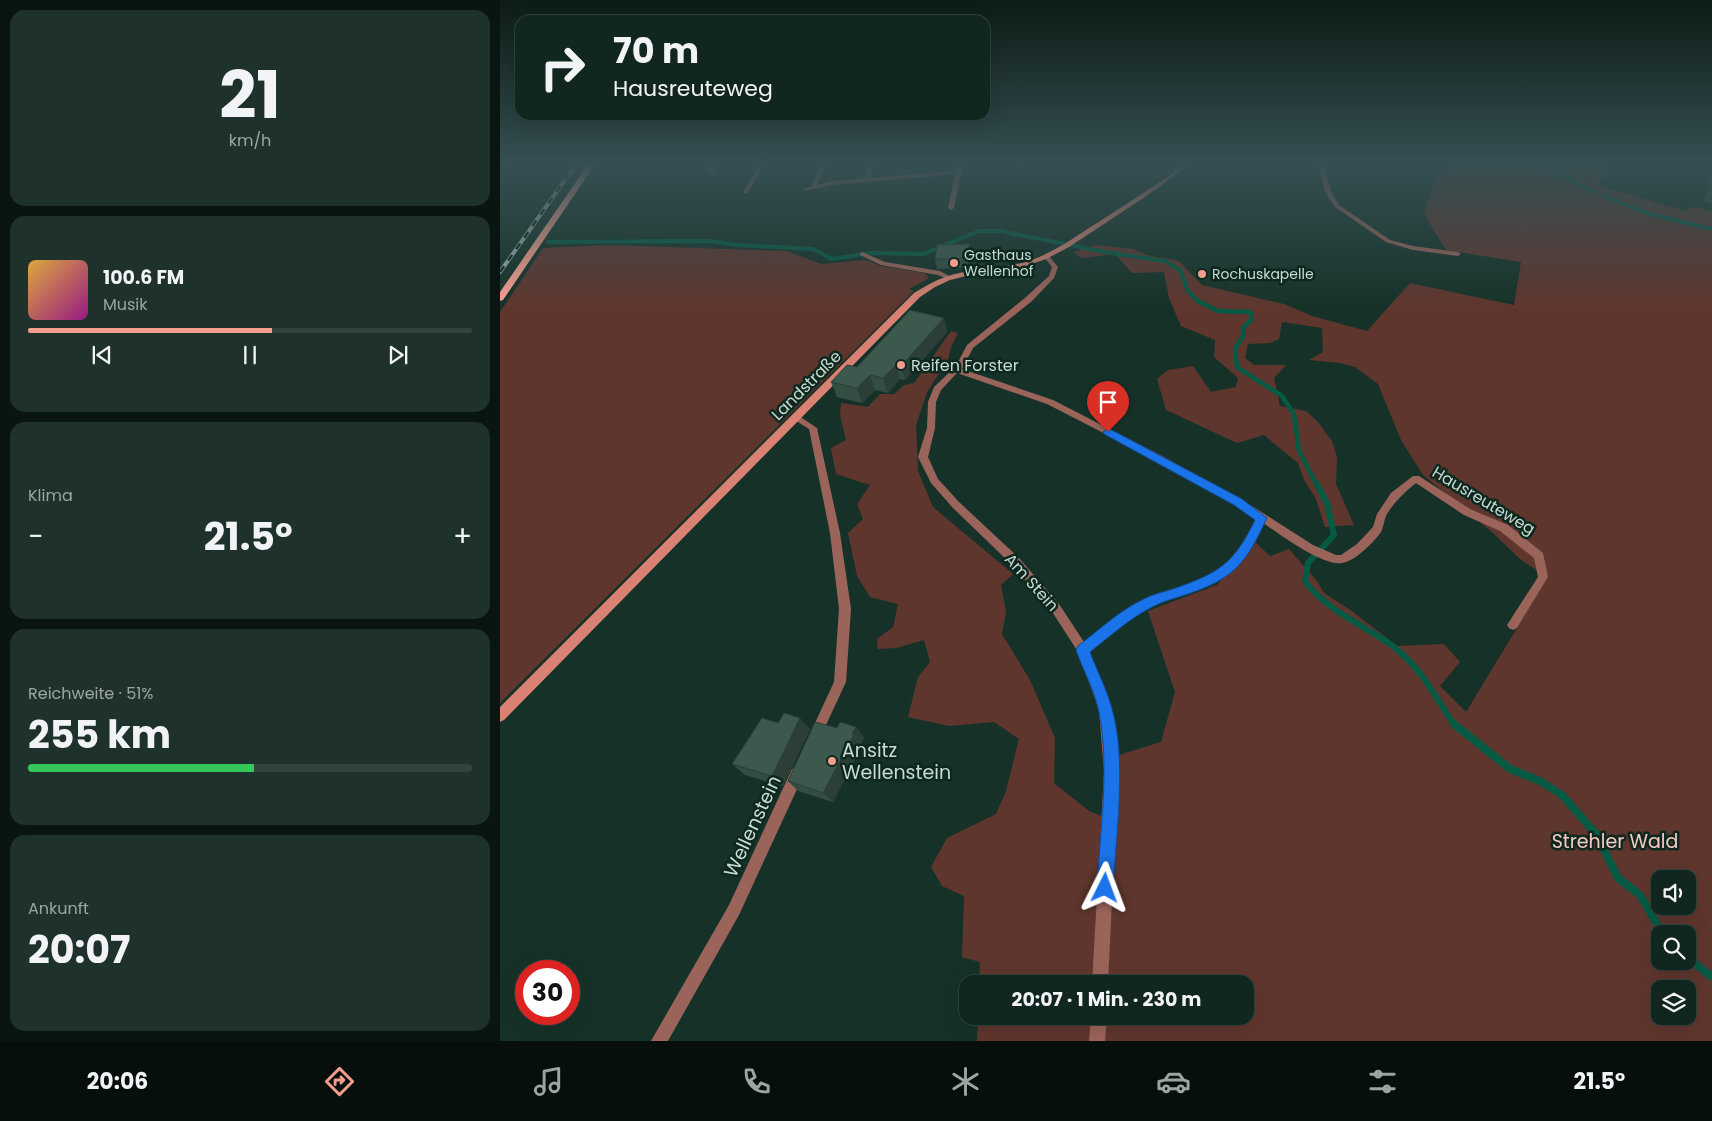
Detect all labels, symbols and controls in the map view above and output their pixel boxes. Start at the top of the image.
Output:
text: 70 m [613,26,699,75]
icon: right [530,35,595,100]
text: 21 [219,50,281,141]
text: Hausreuteweg [613,73,773,104]
text: km/h [229,129,271,152]
place label: Gasthaus Wellenhof [964,245,1034,281]
marker: Gasthaus Wellenhof [948,257,960,269]
text: 100.6 FM [103,264,184,291]
place label: Rochuskapelle [1212,264,1314,284]
marker: Rochuskapelle [1196,268,1208,280]
text: Musik [103,293,148,316]
icon: previous [88,341,116,369]
icon: pause [236,341,264,369]
icon: next [384,341,412,369]
street label: Landstraße [766,345,847,426]
place label: Reifen Forster [911,354,1019,377]
marker: Reifen Forster [895,359,907,371]
pin [1087,381,1129,432]
icon: arrive [1094,388,1122,416]
street label: Hausreuteweg [1428,461,1539,540]
text: Klima [28,484,73,507]
text: 21.5° [204,510,293,563]
text: − [28,517,43,556]
text: + [453,517,472,556]
street label: Am Stein [999,548,1064,616]
text: Reichweite · 51% [28,682,154,705]
text: 255 km [28,708,171,761]
place label: Ansitz Wellenstein [842,737,951,786]
marker: Ansitz Wellenstein [826,755,838,767]
street label: Wellenstein [717,771,788,881]
park label: Strehler Wald [1552,828,1678,855]
position arrow [1078,861,1130,913]
map controls [1651,870,1696,1025]
button: sound [1651,870,1696,915]
text: Ankunft [28,897,89,920]
text: 20:07 [28,923,130,976]
button: search [1651,925,1696,970]
speed limit sign: 30 [515,960,580,1025]
button: layers [1651,980,1696,1025]
text: 20:07 · 1 Min. · 230 m [1012,986,1201,1013]
icon: directions [322,1064,357,1099]
icon: music [531,1064,566,1099]
icon: phone [739,1064,774,1099]
icon: climate [948,1064,983,1099]
icon: car [1156,1064,1191,1099]
icon: filters [1365,1064,1400,1099]
text: 20:06 [87,1066,148,1097]
text: 21.5° [1574,1066,1625,1097]

